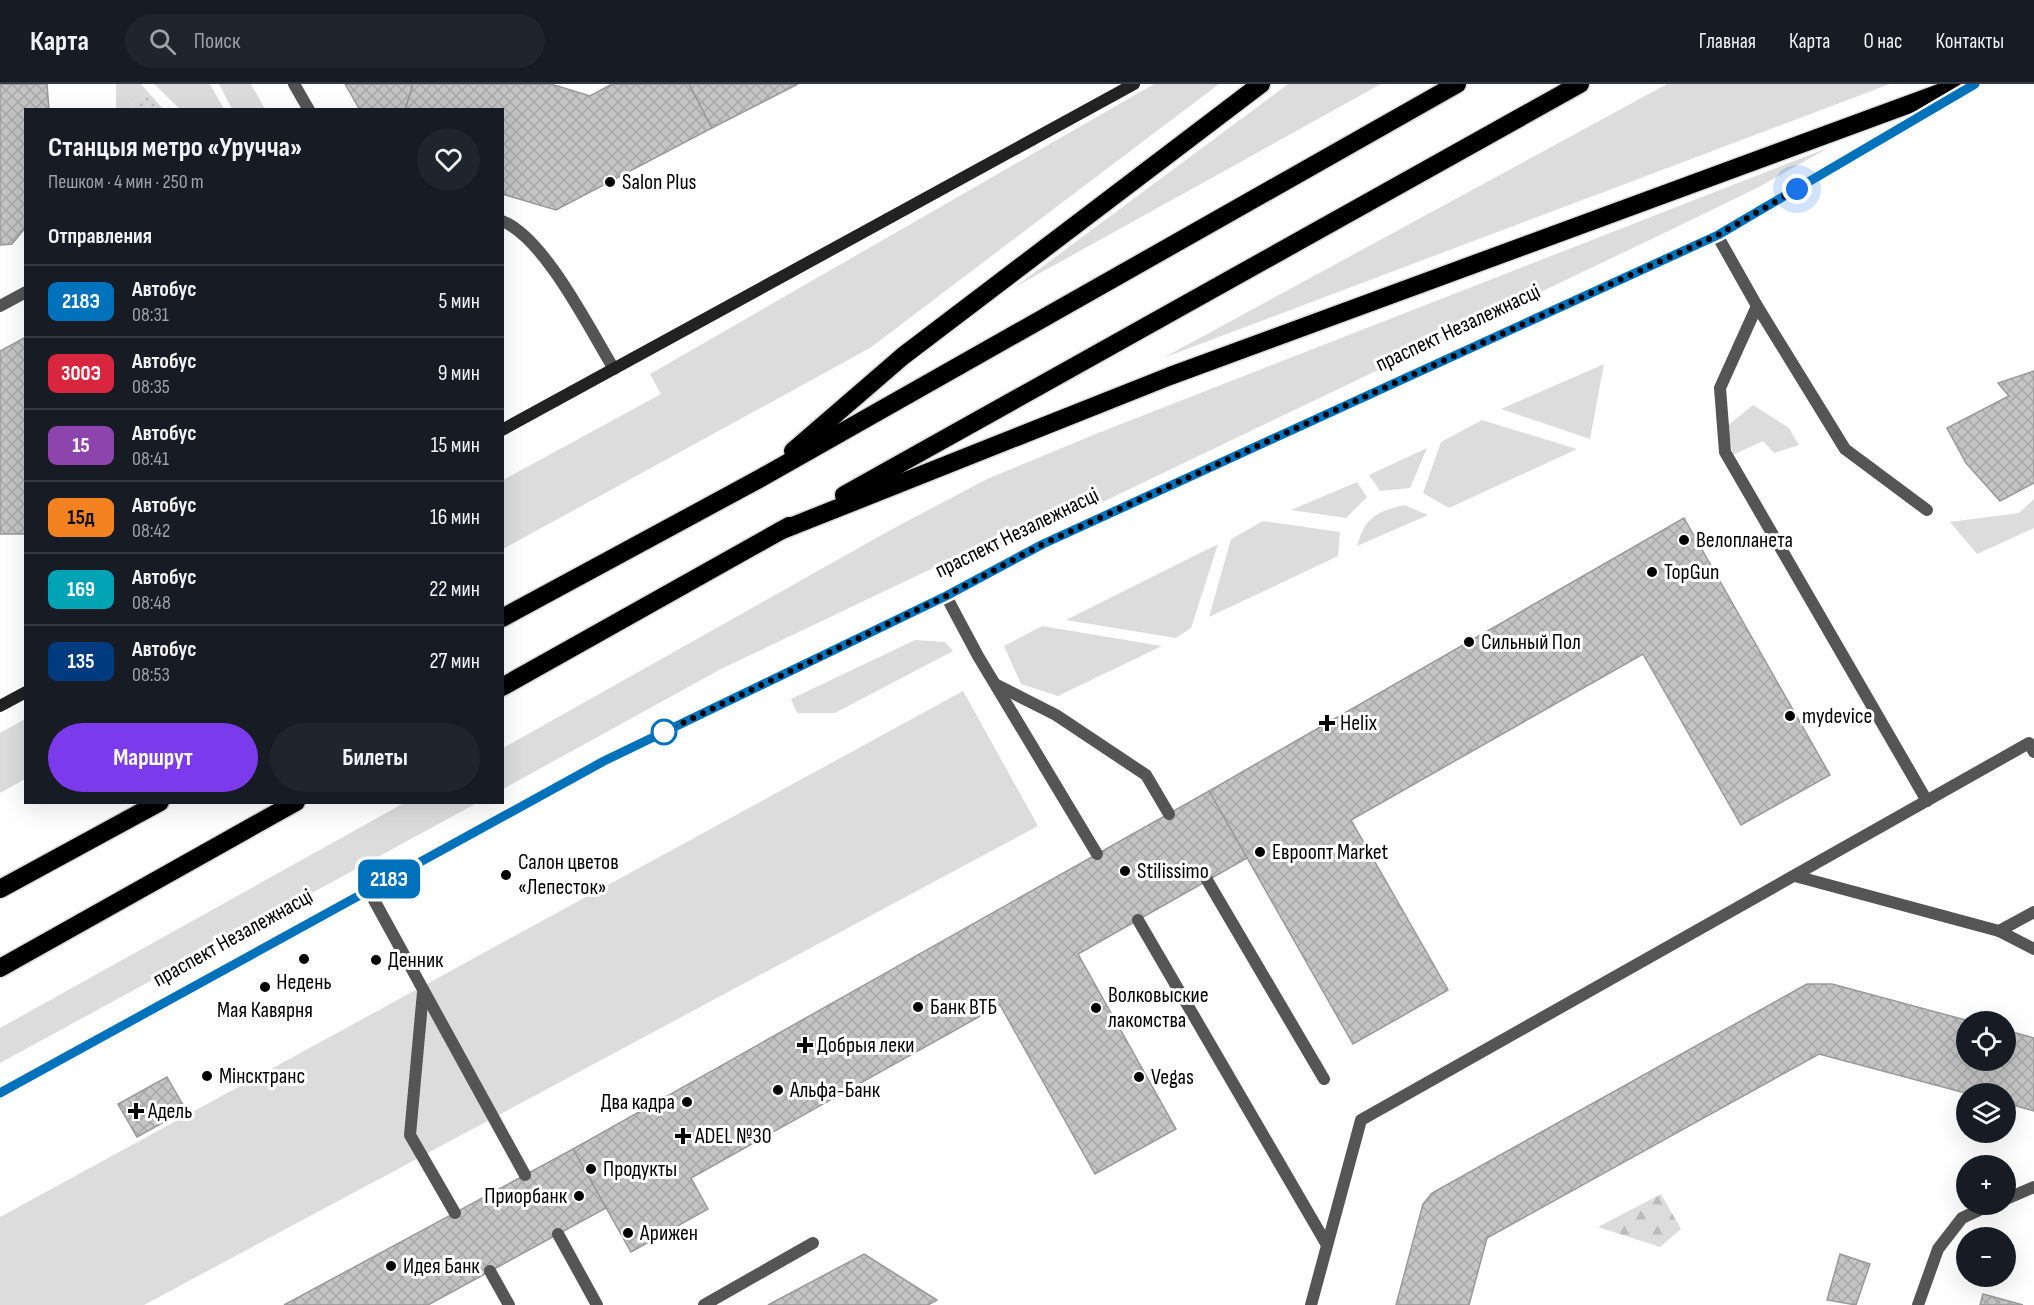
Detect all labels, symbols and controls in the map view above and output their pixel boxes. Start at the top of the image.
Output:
search box [125,14,545,68]
text: Карта [30,25,89,58]
icon: search [146,25,179,58]
text: Поиск [194,28,240,55]
text: Главная [1699,29,1756,54]
text: Карта [1789,29,1830,54]
text: О нас [1863,29,1902,54]
text: Контакты [1935,29,2004,54]
button: heart [417,128,480,191]
text: Станцыя метро «Уручча» [48,131,302,164]
place label: Salon Plus [622,169,697,196]
text: Пешком · 4 мин · 250 m [48,170,204,194]
your location [1782,174,1812,204]
marker: Salon Plus [603,175,617,189]
text: Отправления [48,223,152,250]
text: Автобус [132,276,197,303]
street label: праспект Незалежнасці [1371,278,1545,378]
text: 5 мин [439,288,480,315]
text: 218Э [62,289,100,314]
text: 08:31 [132,303,169,327]
text: Автобус [132,348,197,375]
text: 9 мин [438,360,480,387]
text: 300Э [61,361,101,386]
text: 08:35 [132,375,170,399]
text: Автобус [132,420,197,447]
text: 15 мин [431,432,480,459]
text: 15 [72,433,90,458]
text: 08:41 [132,447,169,471]
street label: праспект Незалежнасці [931,482,1103,584]
text: Автобус [132,492,197,519]
text: 16 мин [430,504,480,531]
text: 15д [67,505,95,530]
text: 08:42 [132,519,170,543]
place label: Велопланета [1696,527,1793,554]
marker: Велопланета [1677,533,1691,547]
place label: TopGun [1664,559,1719,586]
text: Автобус [132,564,197,591]
marker: TopGun [1645,565,1659,579]
text: 22 мин [429,576,480,603]
text: 169 [67,577,95,602]
text: 08:48 [132,591,171,615]
place label: Сильный Пол [1481,629,1581,656]
marker: Сильный Пол [1462,635,1476,649]
text: Автобус [132,636,197,663]
text: 27 мин [429,648,480,675]
text: 135 [68,649,94,674]
text: 08:53 [132,663,170,687]
place label: mydevice [1802,703,1872,730]
marker: mydevice [1783,709,1797,723]
place label: Helix [1340,710,1378,737]
marker: Helix [1318,714,1336,732]
unlabelled marker [651,719,677,745]
button: Маршрут [48,723,258,792]
button: Билеты [270,723,480,792]
place label: Евроопт Market [1272,839,1389,866]
marker: Евроопт Market [1253,845,1267,859]
place label: Салон цветов «Лепесток» [518,849,619,901]
place label: Stilissimo [1137,858,1209,885]
line badge: 218Э [347,860,431,898]
marker: Stilissimo [1118,864,1132,878]
text: 218Э [370,867,408,892]
marker: Салон цветов «Лепесток» [499,868,513,882]
street label: праспект Незалежнасці [148,883,318,993]
place label: Денник [388,947,444,974]
marker: Недень [297,952,311,966]
marker: Денник [369,953,383,967]
place label: Недень [276,969,332,996]
marker: Мая Кавярня [258,980,272,994]
place label: Волковыские лакомства [1108,982,1209,1034]
place label: Банк ВТБ [930,994,997,1021]
place label: Мая Кавярня [217,997,313,1024]
marker: Банк ВТБ [911,1000,925,1014]
marker: Волковыские лакомства [1089,1001,1103,1015]
map controls [1956,1011,2016,1287]
button: locate [1956,1011,2016,1071]
place label: Добрыя леки [817,1032,915,1059]
marker: Добрыя леки [798,1038,812,1052]
place label: Мінсктранс [219,1063,305,1090]
place label: Vegas [1151,1064,1194,1091]
marker: Мінсктранс [200,1069,214,1083]
marker: Vegas [1132,1070,1146,1084]
place label: Альфа-Банк [789,1077,881,1104]
marker: Альфа-Банк [771,1083,785,1097]
button: layers [1956,1083,2016,1143]
place label: Два кадра [601,1089,675,1116]
marker: Два кадра [680,1095,694,1109]
place label: Адель [147,1098,192,1125]
marker: Адель [129,1104,143,1118]
place label: ADEL №30 [694,1123,772,1150]
marker: ADEL №30 [676,1129,690,1143]
button: + [1956,1155,2016,1215]
place label: Продукты [603,1156,677,1183]
marker: Продукты [584,1162,598,1176]
place label: Приорбанк [484,1183,568,1210]
marker: Приорбанк [572,1189,586,1203]
place label: Арижен [639,1220,698,1247]
marker: Арижен [621,1226,635,1240]
button: − [1956,1227,2016,1287]
place label: Идея Банк [403,1253,480,1280]
marker: Идея Банк [384,1259,398,1273]

